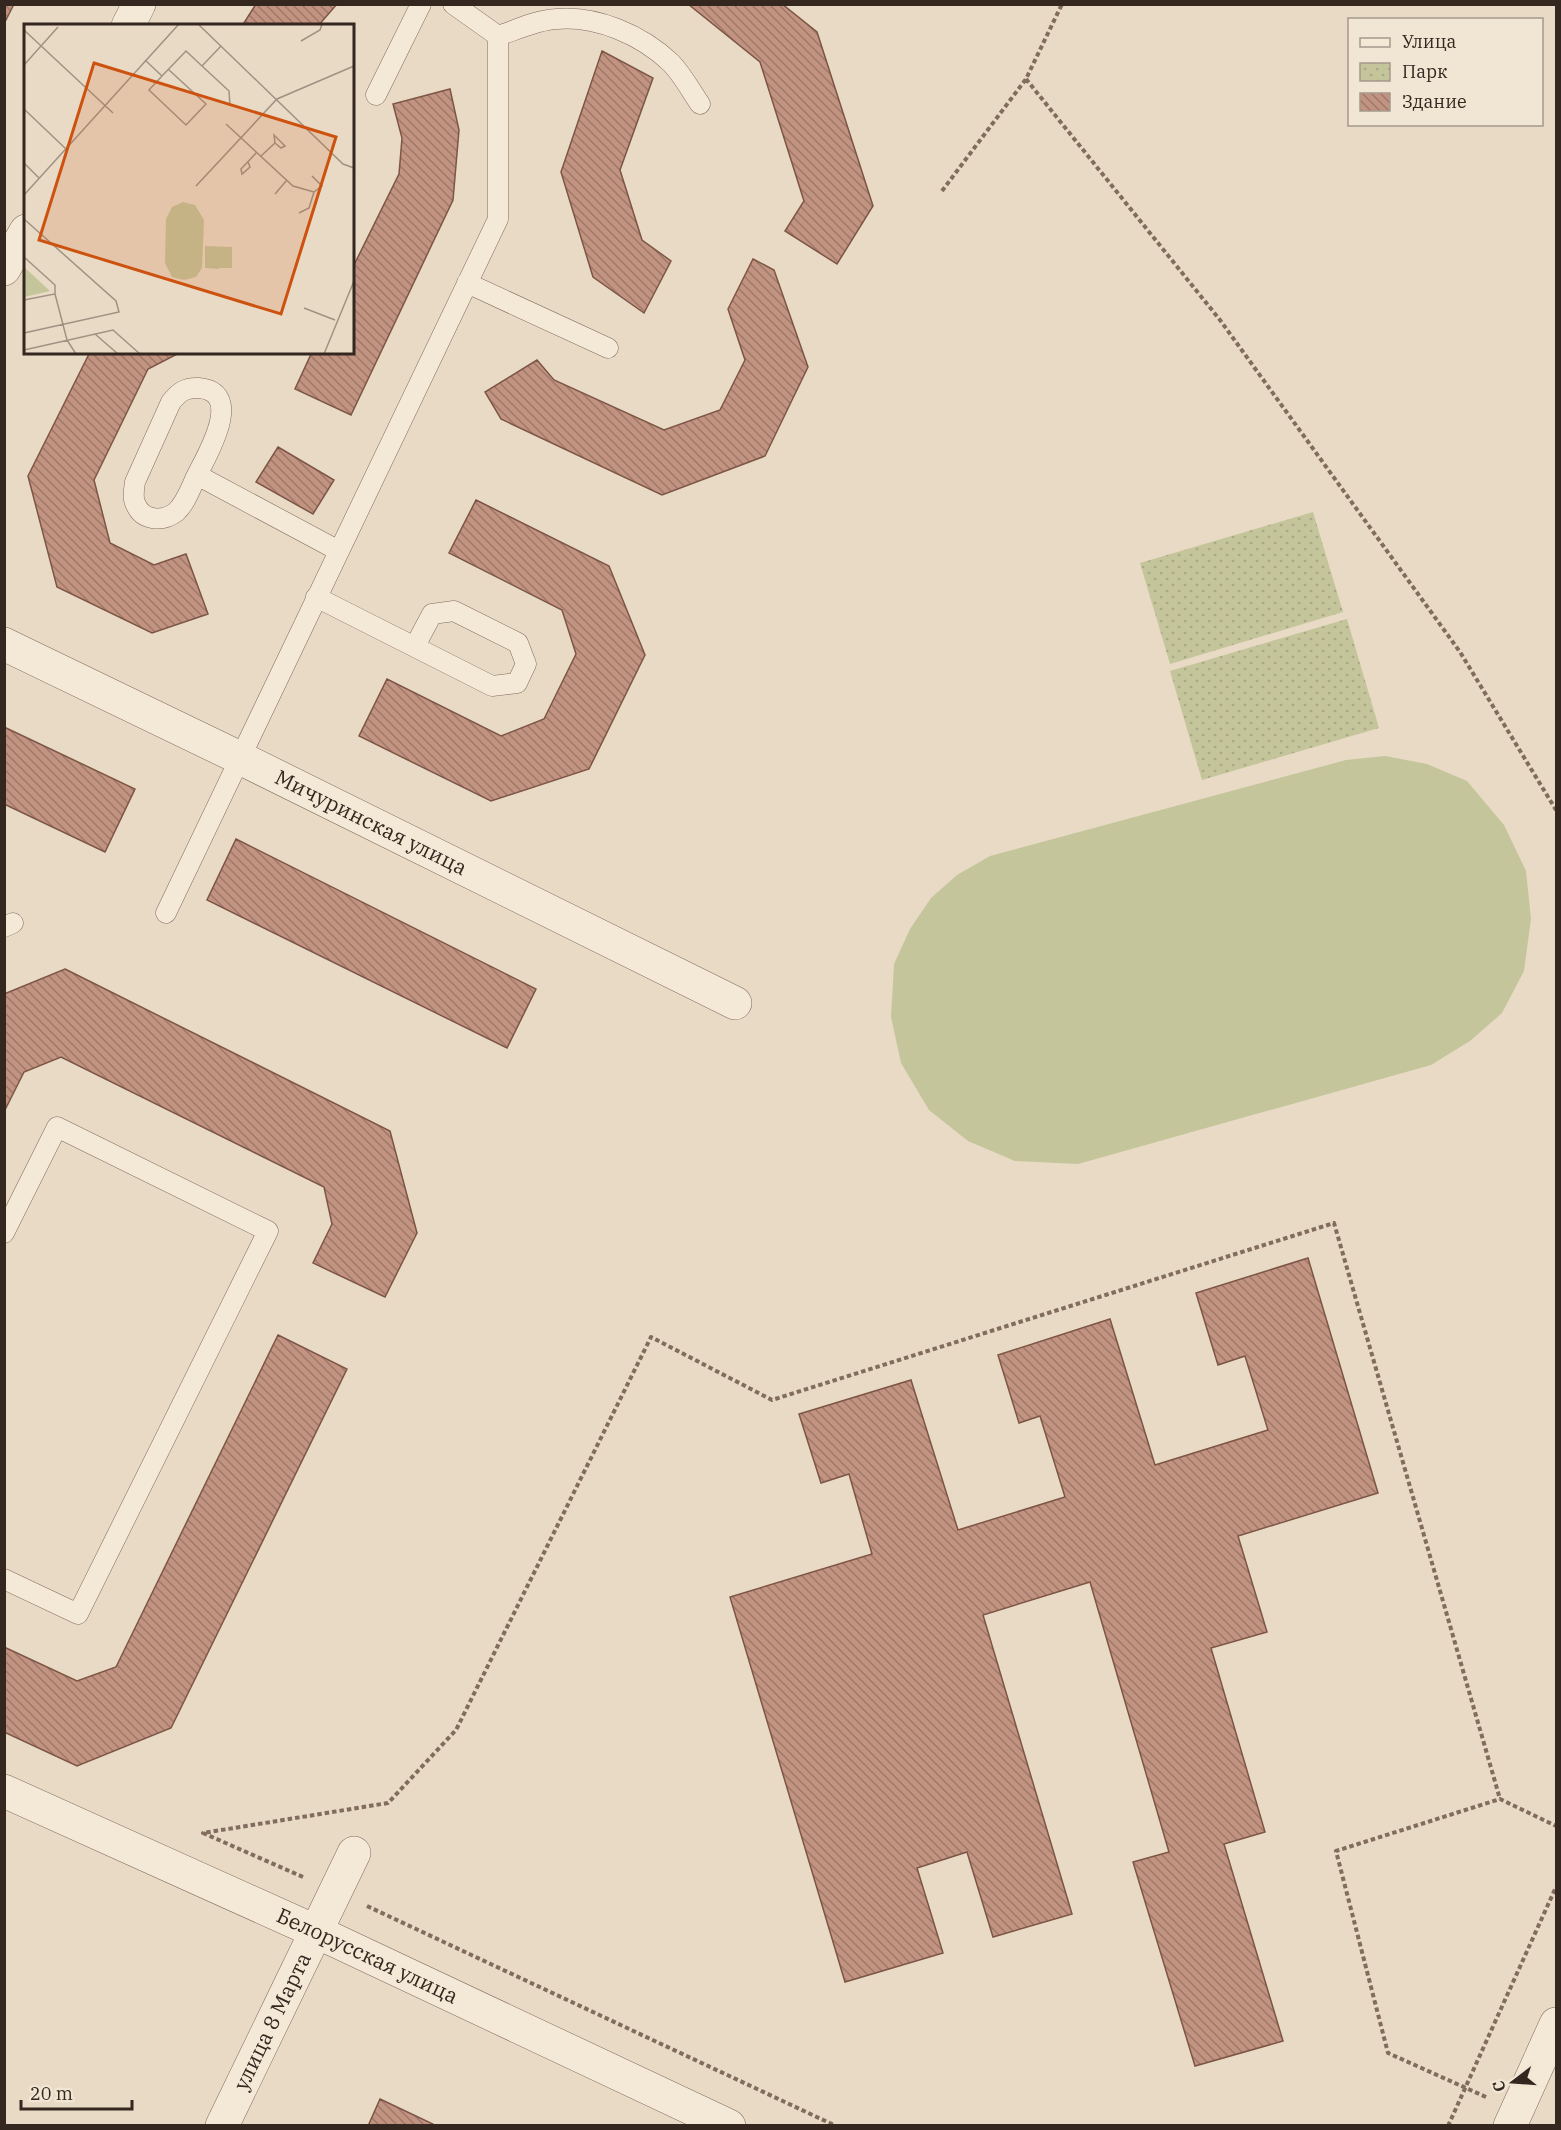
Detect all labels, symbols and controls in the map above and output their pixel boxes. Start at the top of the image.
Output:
legend [1348,18,1543,126]
inset map [24,24,354,354]
text: Улица [1402,30,1457,53]
text: Парк [1402,60,1448,83]
text: Здание [1402,90,1467,113]
street label: Мичуринская улица [270,763,472,881]
street label: Белорусская улица [273,1901,463,2009]
street label: улица 8 Марта [226,1948,317,2095]
north arrow [1483,2052,1543,2112]
scale bar [21,2073,132,2111]
text: С [1488,2078,1510,2094]
text: 20 m [30,2082,73,2105]

